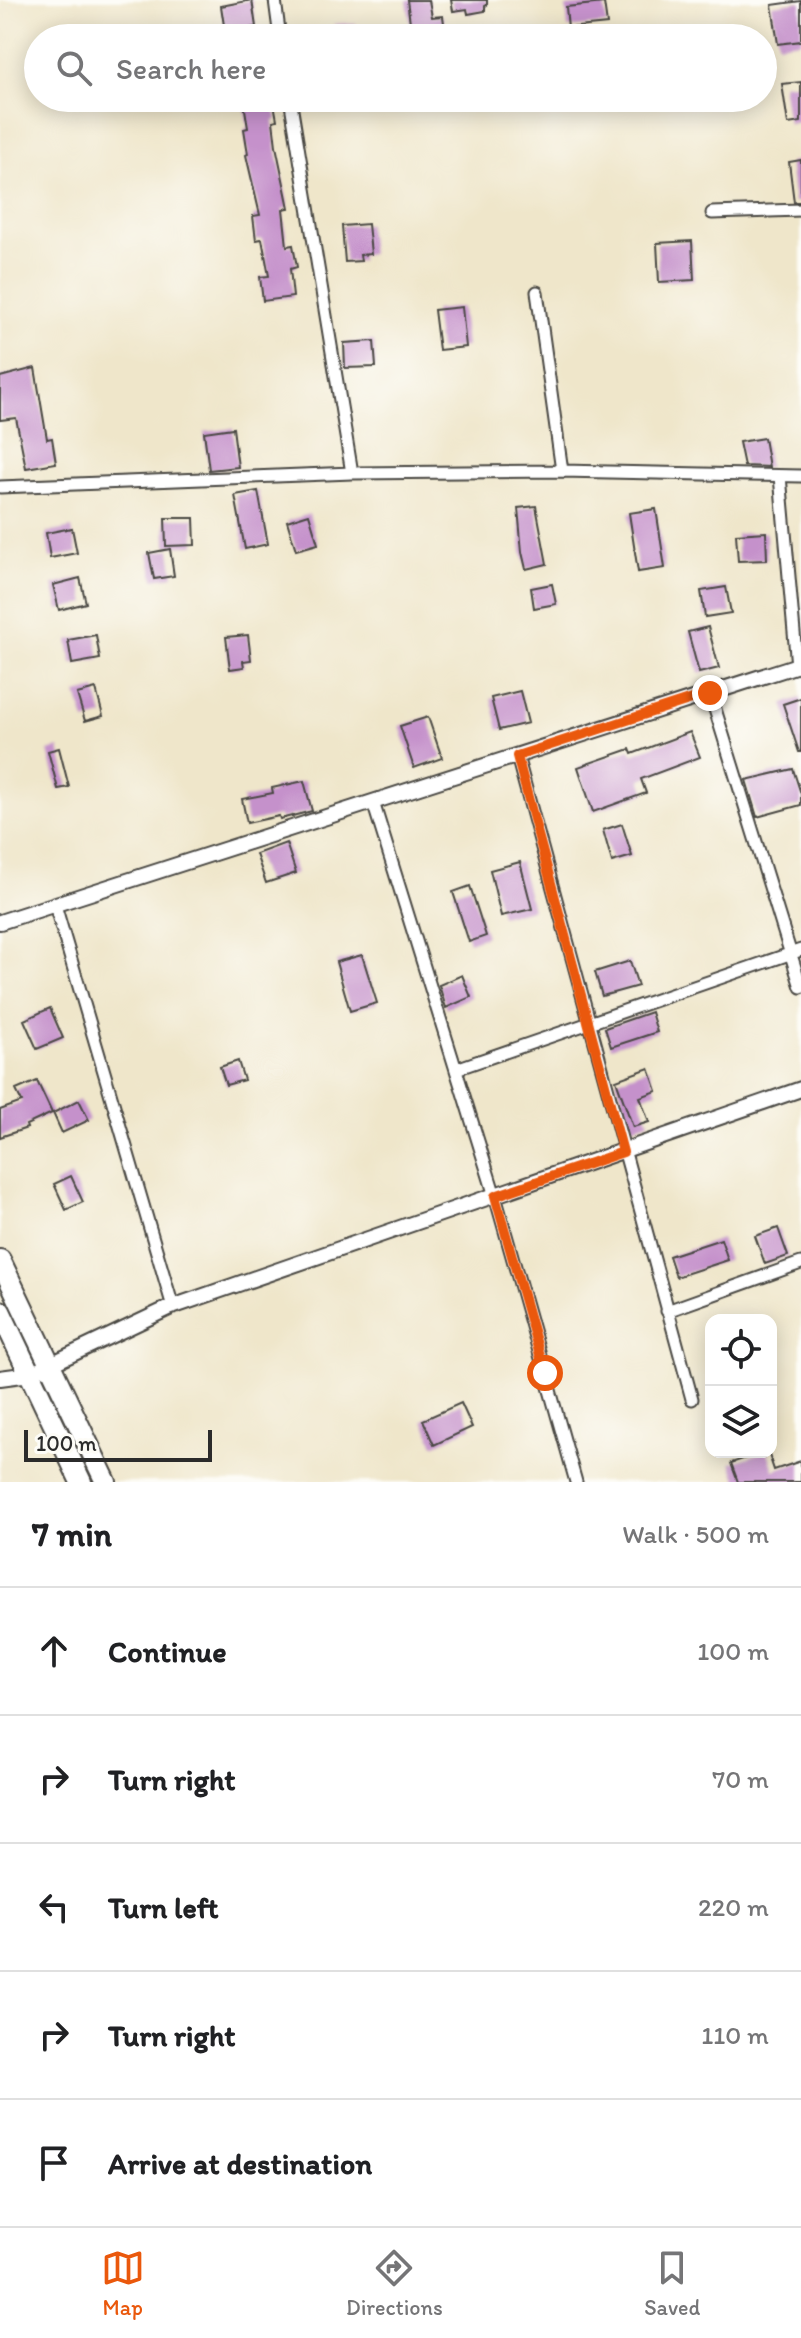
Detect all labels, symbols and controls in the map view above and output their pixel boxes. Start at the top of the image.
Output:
search box [24,24,777,112]
icon: search [52,46,96,90]
text: Search here [116,50,266,87]
route end [692,675,728,711]
map controls [705,1314,777,1458]
button: locate [705,1314,777,1386]
route start [527,1355,563,1391]
button: layers [705,1386,777,1458]
scale bar [24,1426,212,1462]
text: 100 m [36,1430,97,1457]
text: 7 min [32,1514,112,1555]
text: Walk · 500 m [622,1518,769,1550]
icon: ahead [32,1629,76,1673]
text: Continue [108,1633,227,1670]
text: 100 m [697,1635,769,1667]
icon: right [32,1757,76,1801]
text: Turn right [108,1761,236,1798]
text: 70 m [712,1763,769,1795]
icon: left [32,1885,76,1929]
text: Turn left [108,1889,219,1926]
text: 220 m [698,1891,769,1923]
icon: right [32,2013,76,2057]
text: Turn right [108,2017,236,2054]
text: 110 m [701,2019,769,2051]
icon: arrive [32,2141,76,2185]
text: Arrive at destination [108,2145,372,2182]
tab: Map [101,2246,145,2321]
tab: Directions [346,2246,443,2321]
tab: Saved [644,2246,700,2321]

